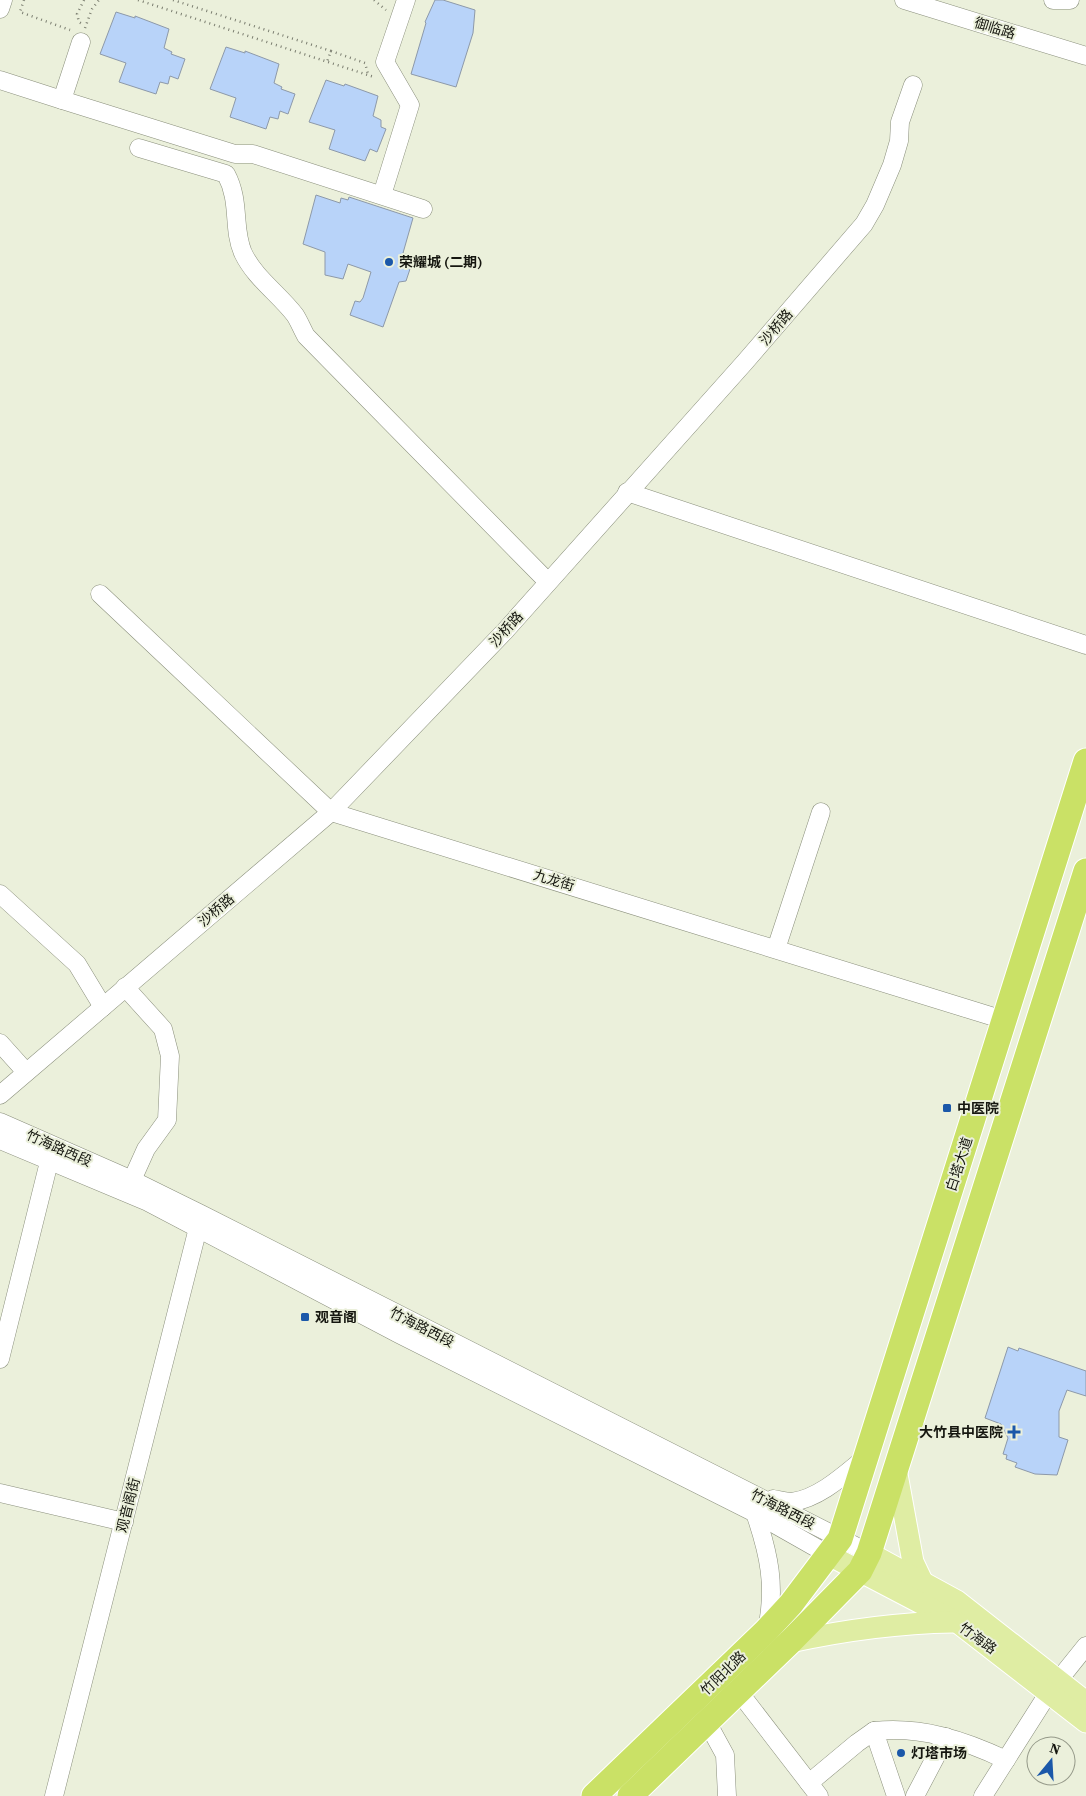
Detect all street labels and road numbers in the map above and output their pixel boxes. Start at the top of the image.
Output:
street label: 御临路 [972,12,1018,44]
street label: 沙桥路 [755,305,797,349]
street label: 沙桥路 [485,607,527,651]
street label: 九龙街 [531,864,577,896]
street label: 沙桥路 [193,889,239,931]
street label: 竹海路西段 [23,1125,95,1171]
street label: 白塔大道 [941,1134,977,1194]
street label: 竹海路西段 [386,1302,458,1352]
street label: 观音阁街 [112,1475,144,1535]
street label: 竹海路西段 [747,1484,819,1534]
street label: 竹海路 [955,1618,1001,1658]
street label: 竹阳北路 [696,1646,750,1700]

